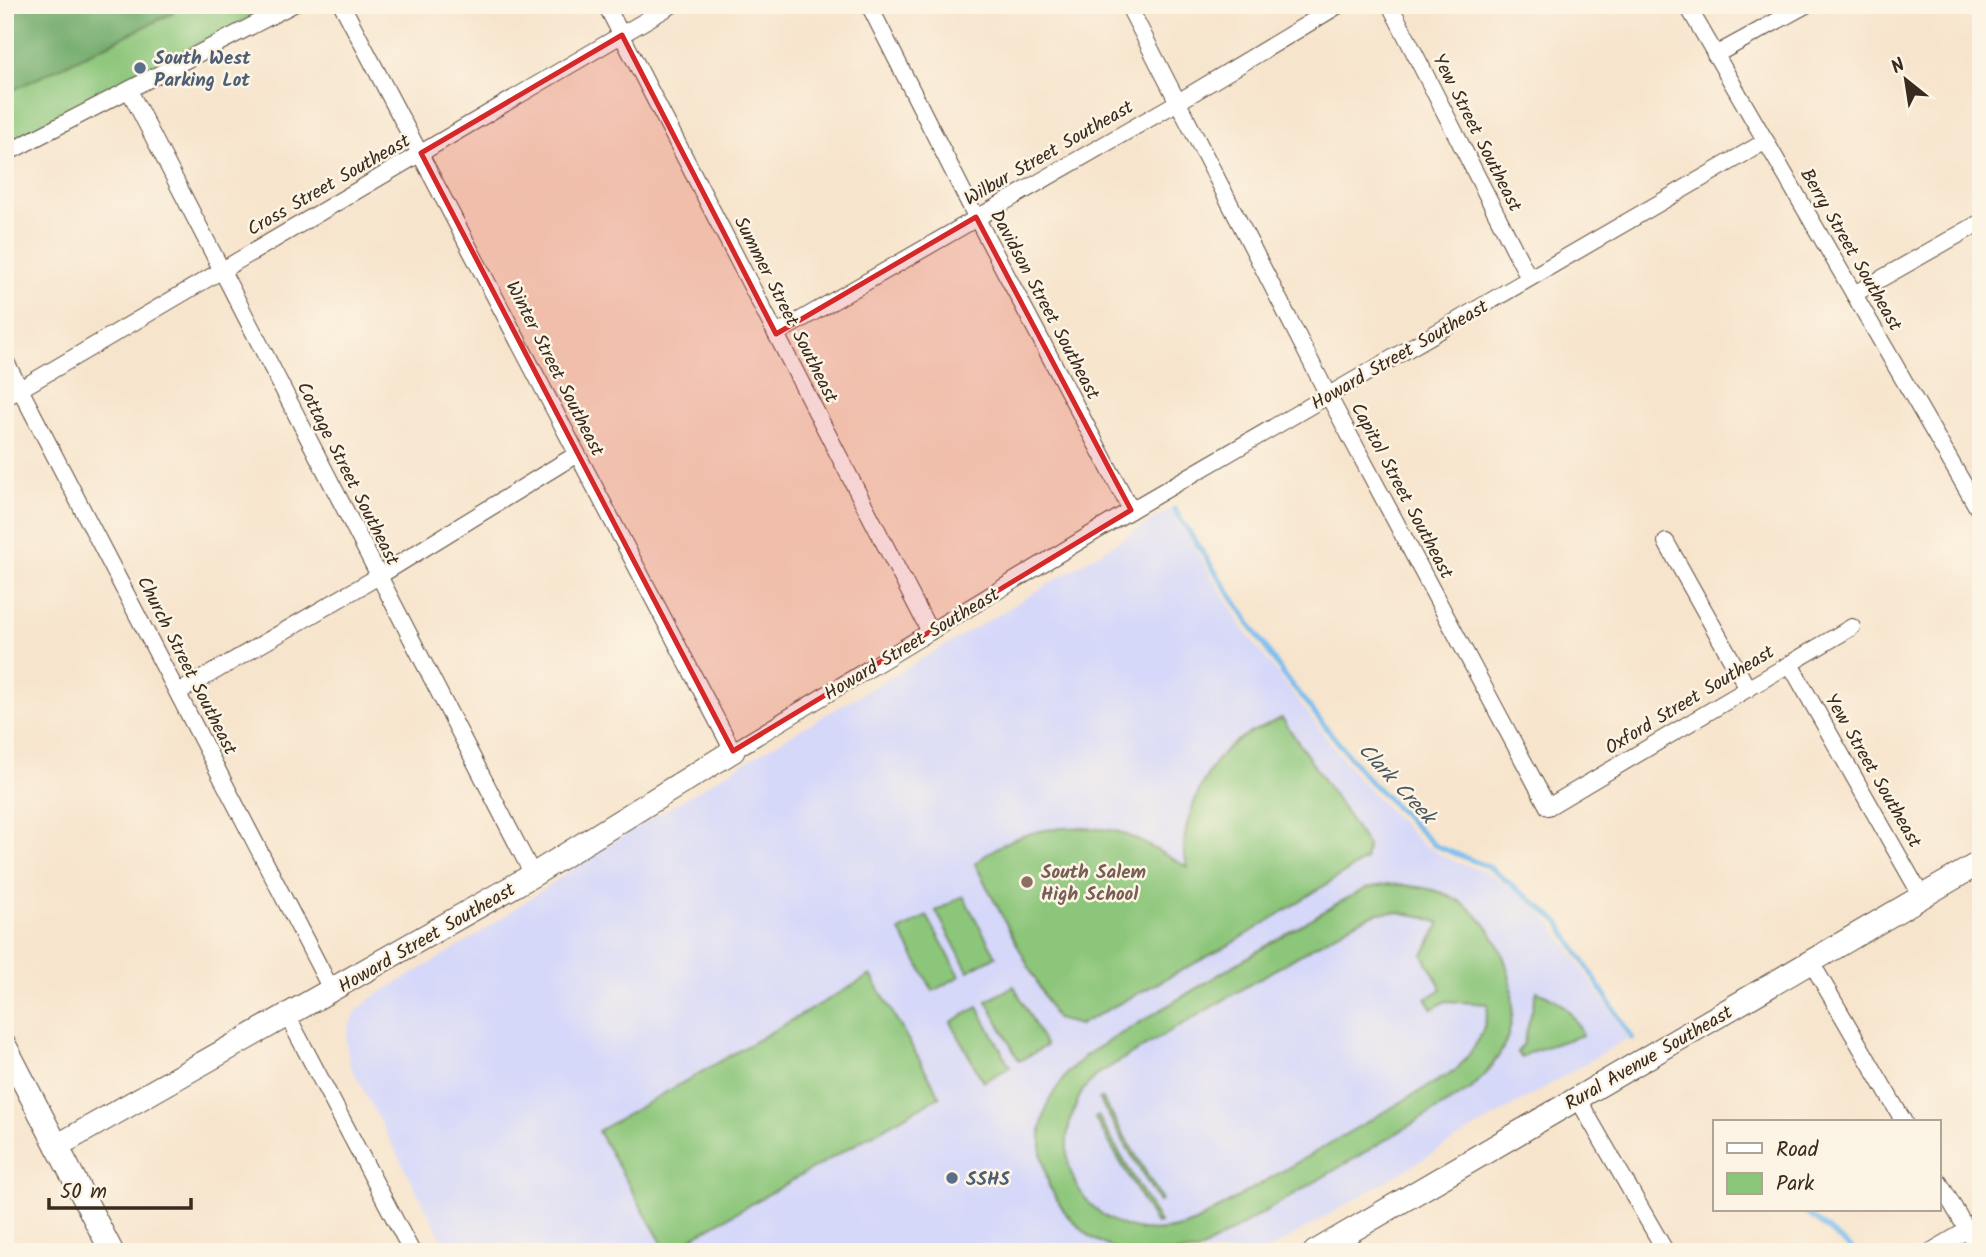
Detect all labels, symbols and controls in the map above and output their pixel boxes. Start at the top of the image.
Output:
place label: South West Parking Lot [154,44,251,96]
north arrow [1870,46,1940,116]
street label: Yew Street Southeast [1423,49,1529,218]
text: N [1886,51,1911,83]
marker: South West Parking Lot [132,60,148,76]
street label: Wilbur Street Southeast [959,93,1140,215]
street label: Cross Street Southeast [242,126,417,245]
street label: Berry Street Southeast [1791,163,1910,338]
street label: Davidson Street Southeast [981,204,1107,406]
street label: Summer Street Southeast [725,211,846,409]
street label: Winter Street Southeast [497,276,612,462]
street label: Howard Street Southeast [1306,292,1495,419]
street label: Cottage Street Southeast [288,377,407,572]
street label: Capitol Street Southeast [1342,397,1461,585]
street label: Church Street Southeast [128,571,245,761]
street label: Howard Street Southeast [818,580,1006,709]
street label: Oxford Street Southeast [1600,638,1781,763]
street label: Yew Street Southeast [1816,688,1929,854]
water label: Clark Creek [1349,736,1445,835]
place label: South Salem High School [1041,858,1146,910]
marker: South Salem High School [1019,874,1035,890]
street label: Howard Street Southeast [333,875,522,1002]
street label: Rural Avenue Southeast [1559,998,1739,1119]
legend [1713,1120,1940,1212]
text: Road [1776,1134,1819,1167]
place label: SSHS [966,1165,1010,1195]
scale bar [49,1166,191,1210]
text: Park [1776,1168,1814,1201]
marker: SSHS [944,1170,960,1186]
text: 50 m [60,1176,107,1209]

